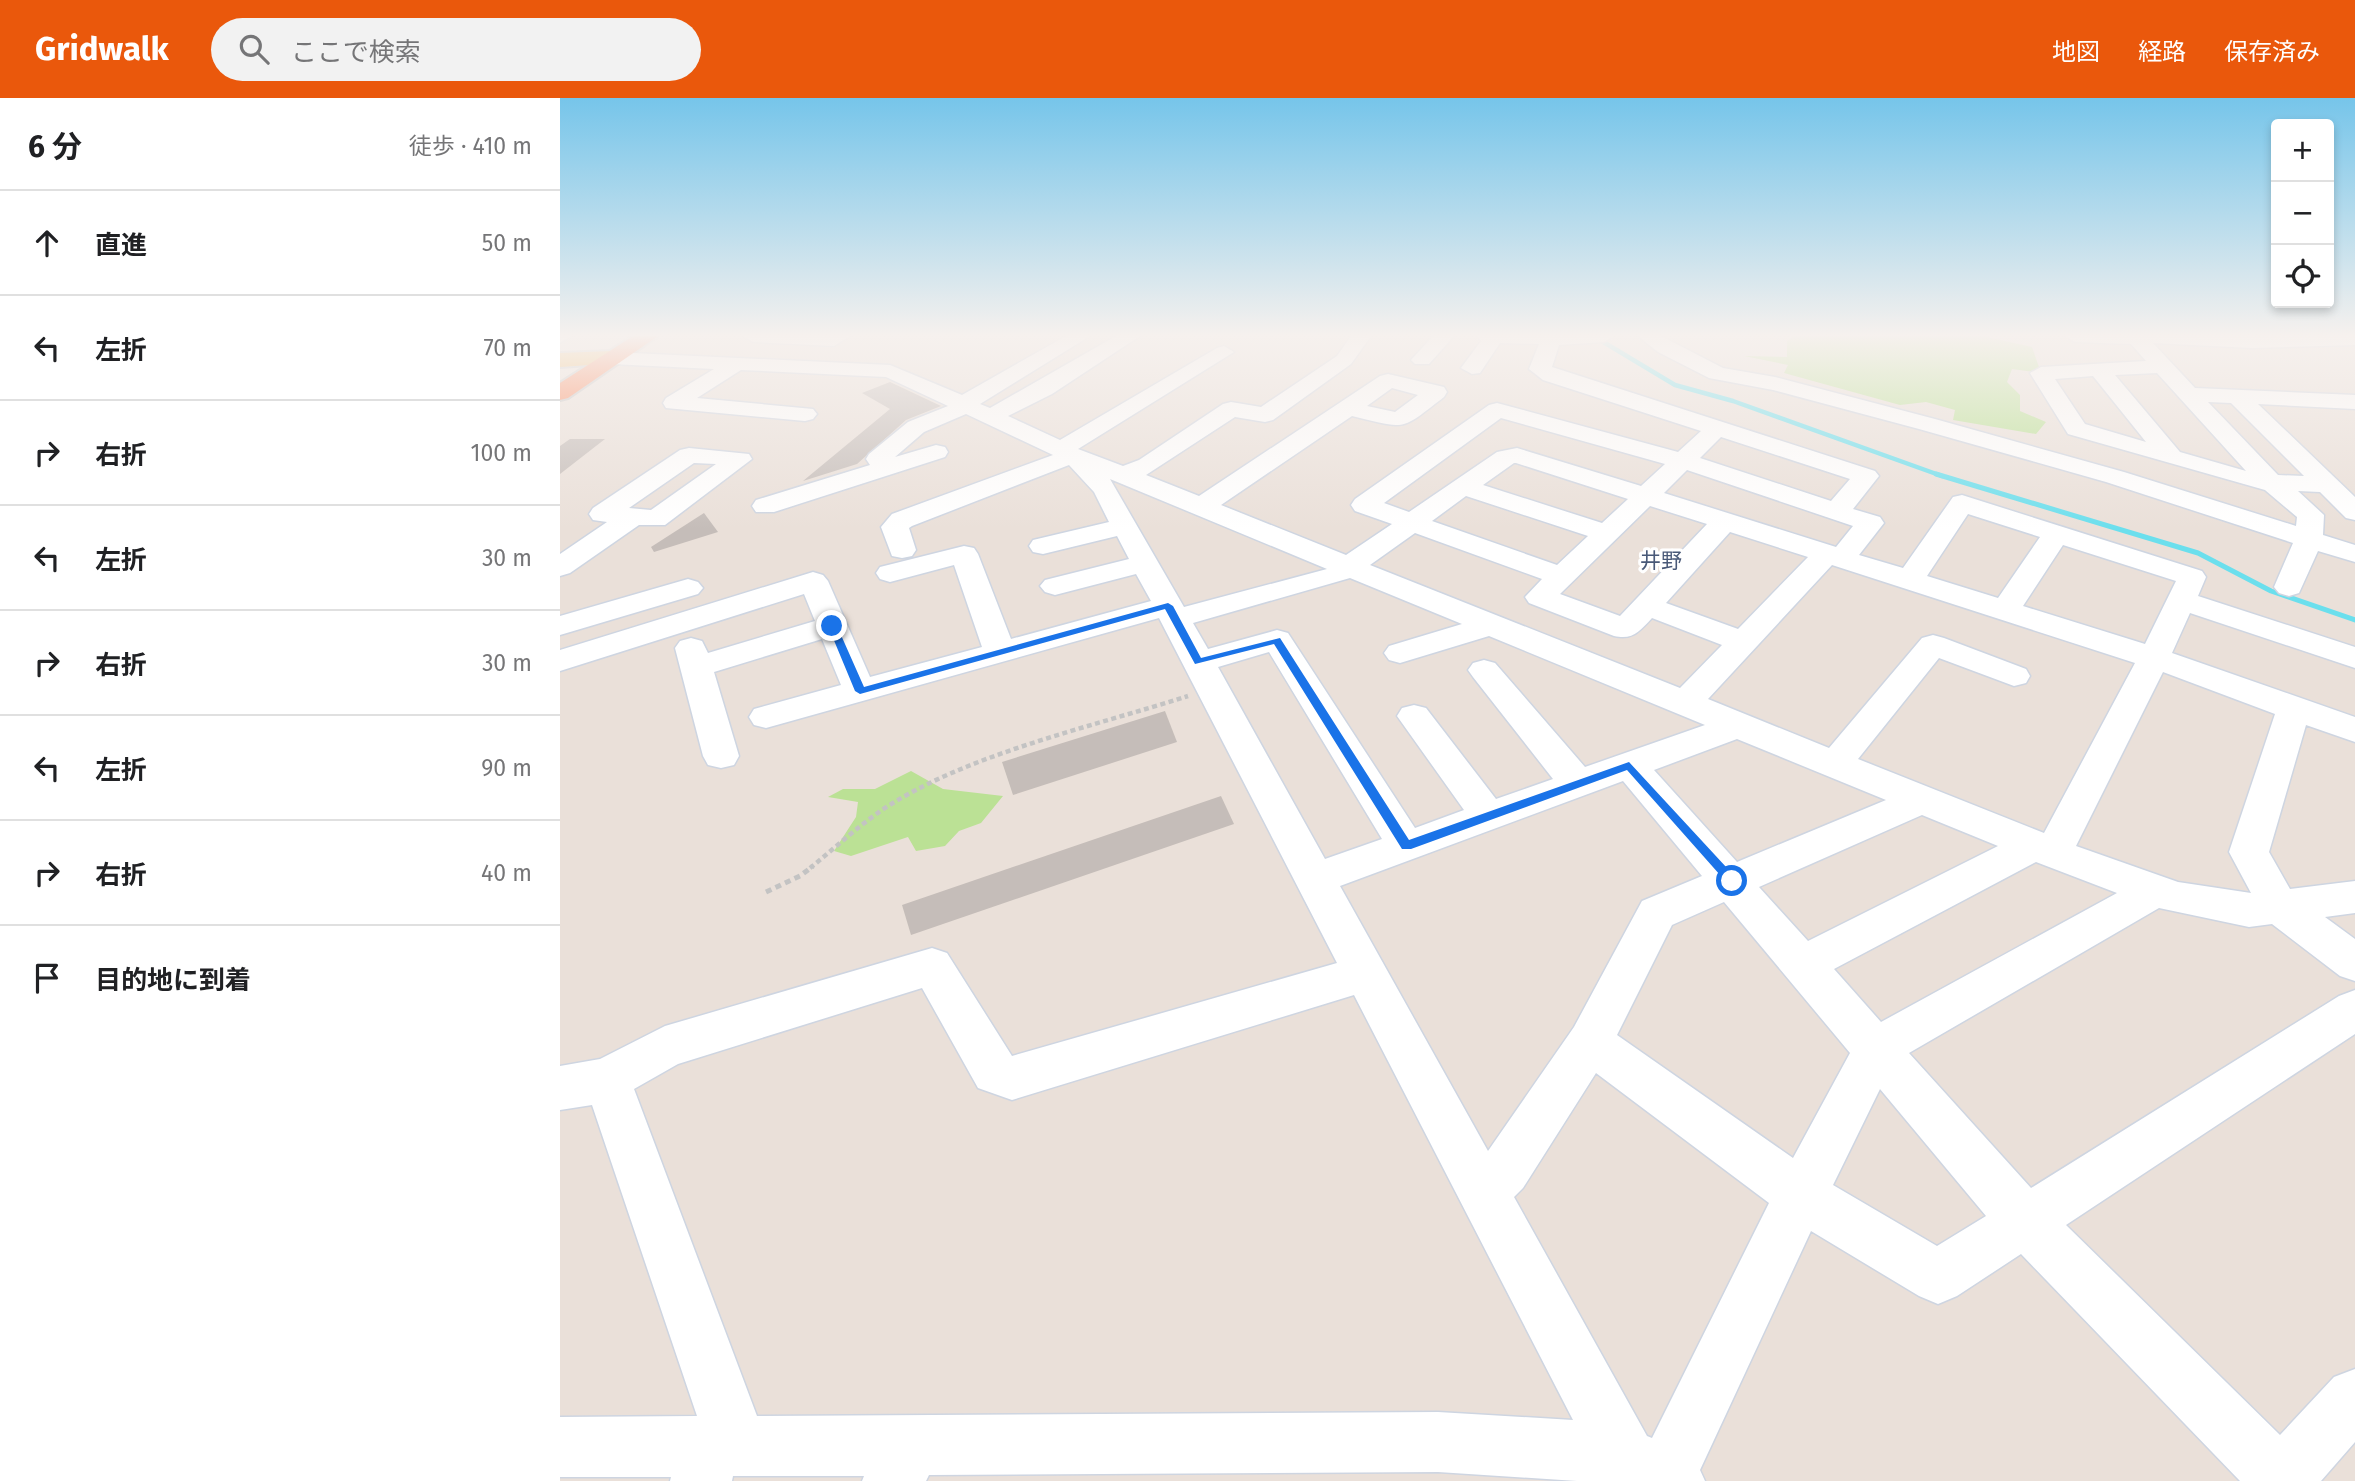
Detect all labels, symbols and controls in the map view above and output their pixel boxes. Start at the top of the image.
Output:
search box [211,18,701,81]
text: Gridwalk [35,29,169,69]
icon: search [235,30,273,68]
text: ここで検索 [291,37,421,68]
text: 地図 [2052,38,2100,66]
text: 経路 [2138,38,2186,66]
text: 保存済み [2224,38,2320,66]
map controls [2271,119,2334,308]
button: + [2271,119,2334,182]
text: 6 分 [28,129,82,165]
text: 徒歩 · 410 m [409,132,532,160]
button: − [2271,182,2334,245]
icon: ahead [28,224,66,262]
text: 50 m [482,229,532,257]
text: 直進 [95,230,147,261]
button: locate [2271,245,2334,308]
icon: left [28,329,66,367]
text: 70 m [483,334,532,362]
text: 左折 [95,335,147,366]
icon: right [28,434,66,472]
text: 100 m [471,439,532,467]
text: 右折 [95,440,147,471]
icon: left [28,539,66,577]
text: 30 m [482,544,532,572]
text: 左折 [95,545,147,576]
district label: 井野 [1640,548,1682,574]
route end [816,610,847,641]
icon: right [28,644,66,682]
text: 30 m [482,649,532,677]
text: 右折 [95,650,147,681]
icon: left [28,749,66,787]
text: 90 m [481,754,532,782]
text: 左折 [95,755,147,786]
icon: right [28,854,66,892]
text: 40 m [481,859,532,887]
text: 右折 [95,860,147,891]
route start [1716,865,1747,896]
icon: arrive [28,959,66,997]
text: 目的地に到着 [95,965,251,996]

